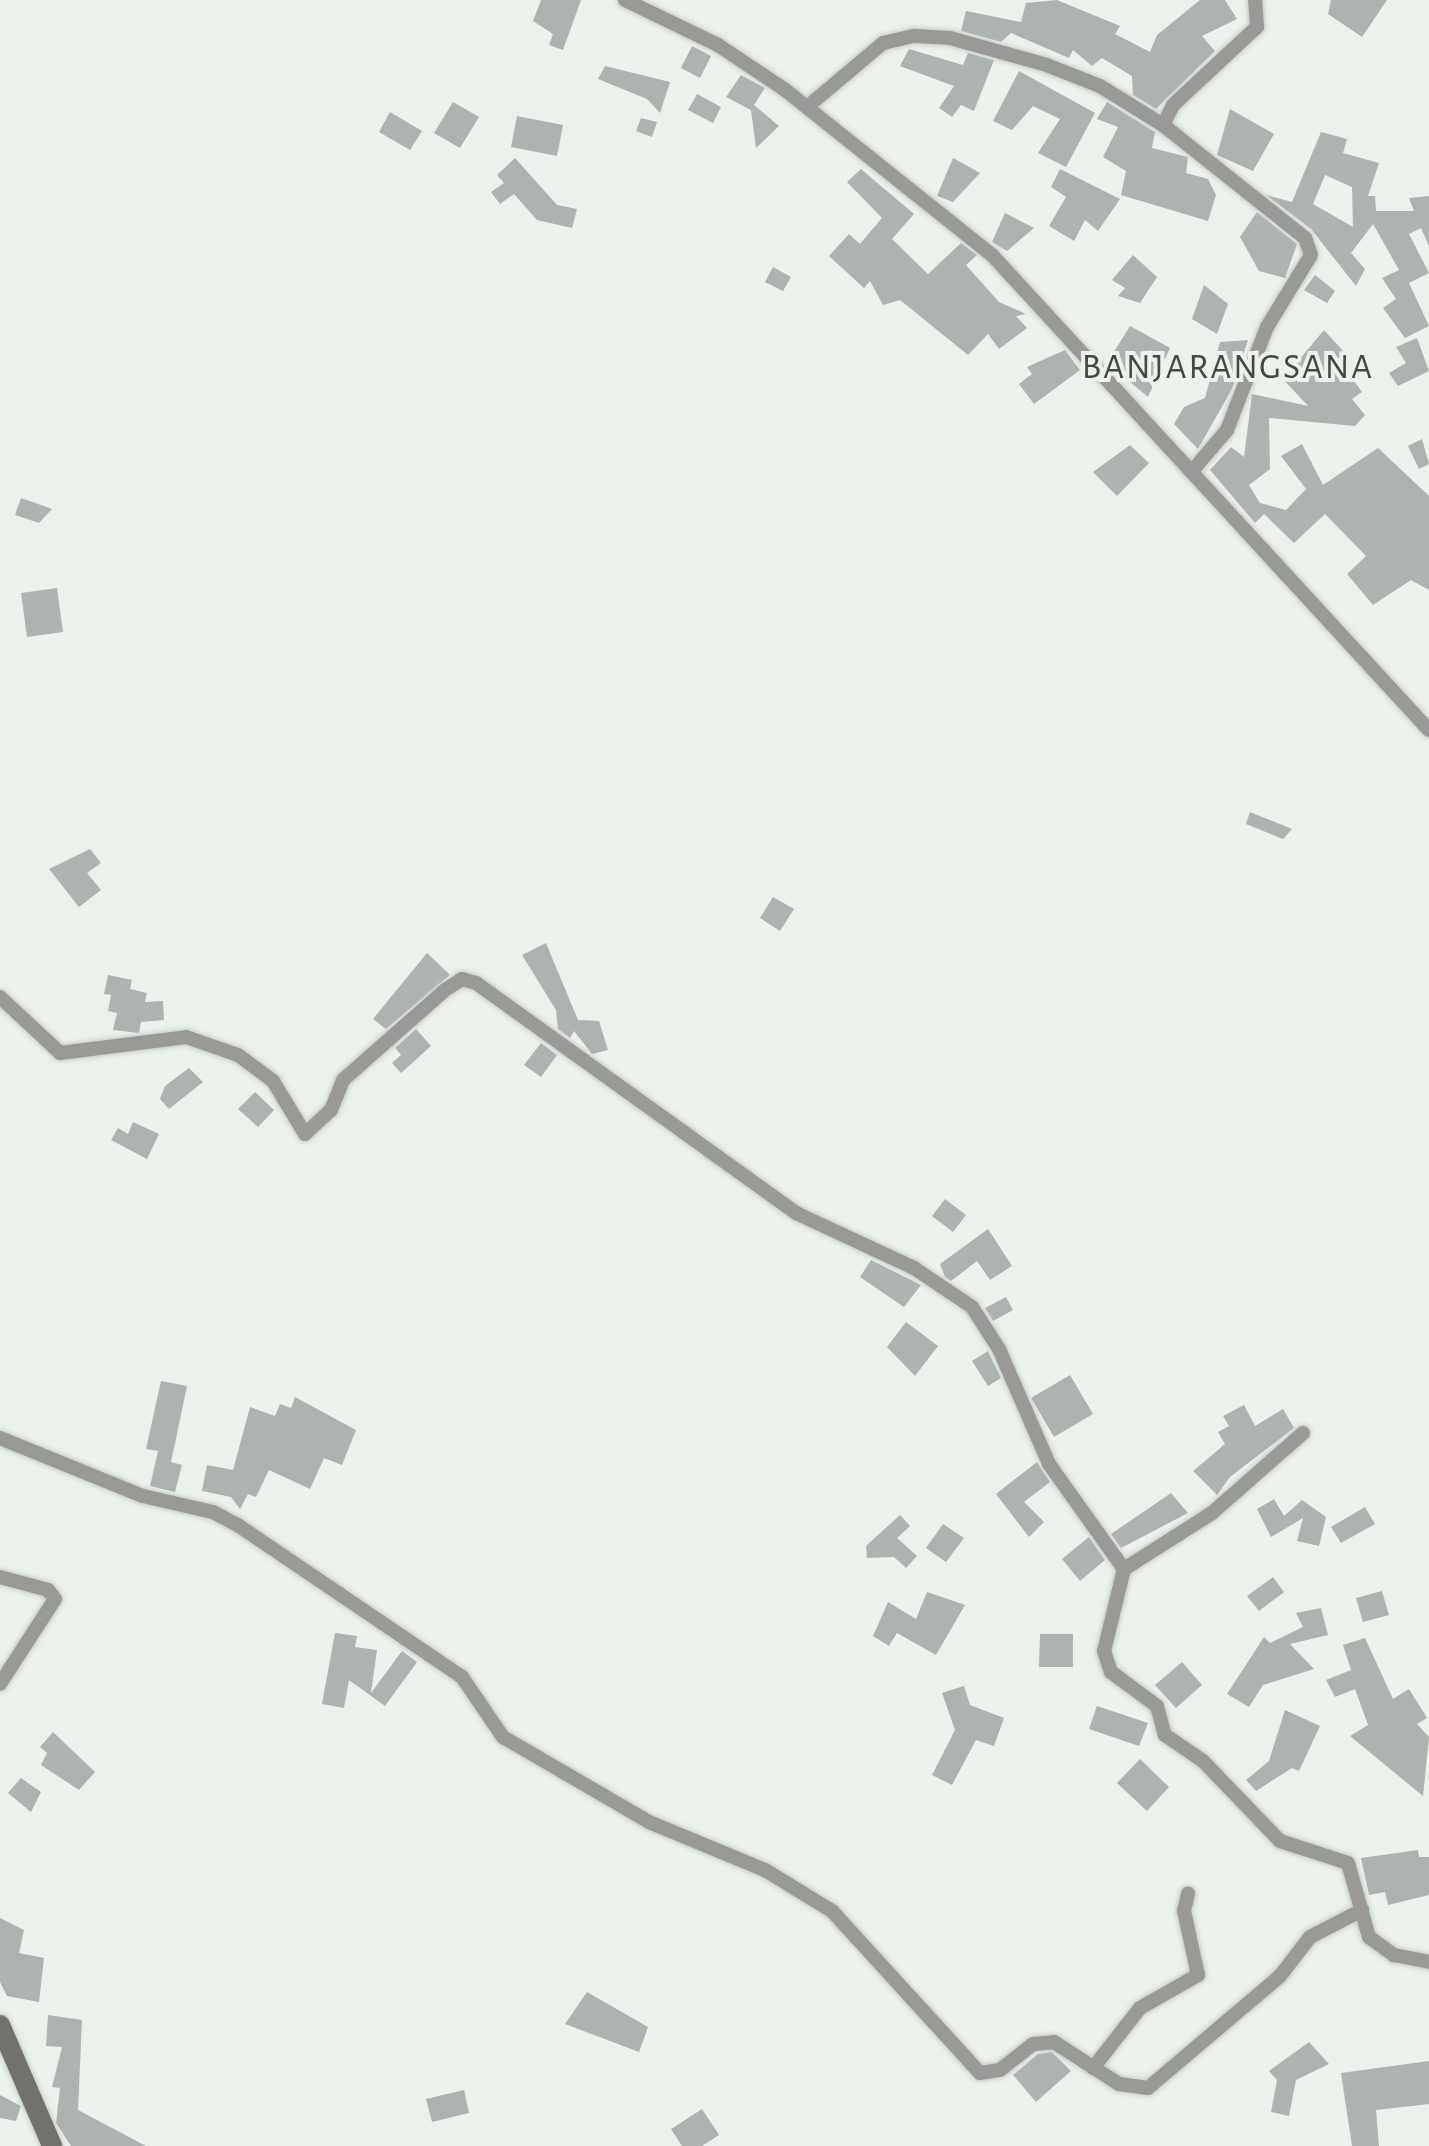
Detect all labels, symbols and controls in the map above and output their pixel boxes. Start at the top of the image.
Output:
district label: BANJARANGSANA [1082,346,1374,390]

